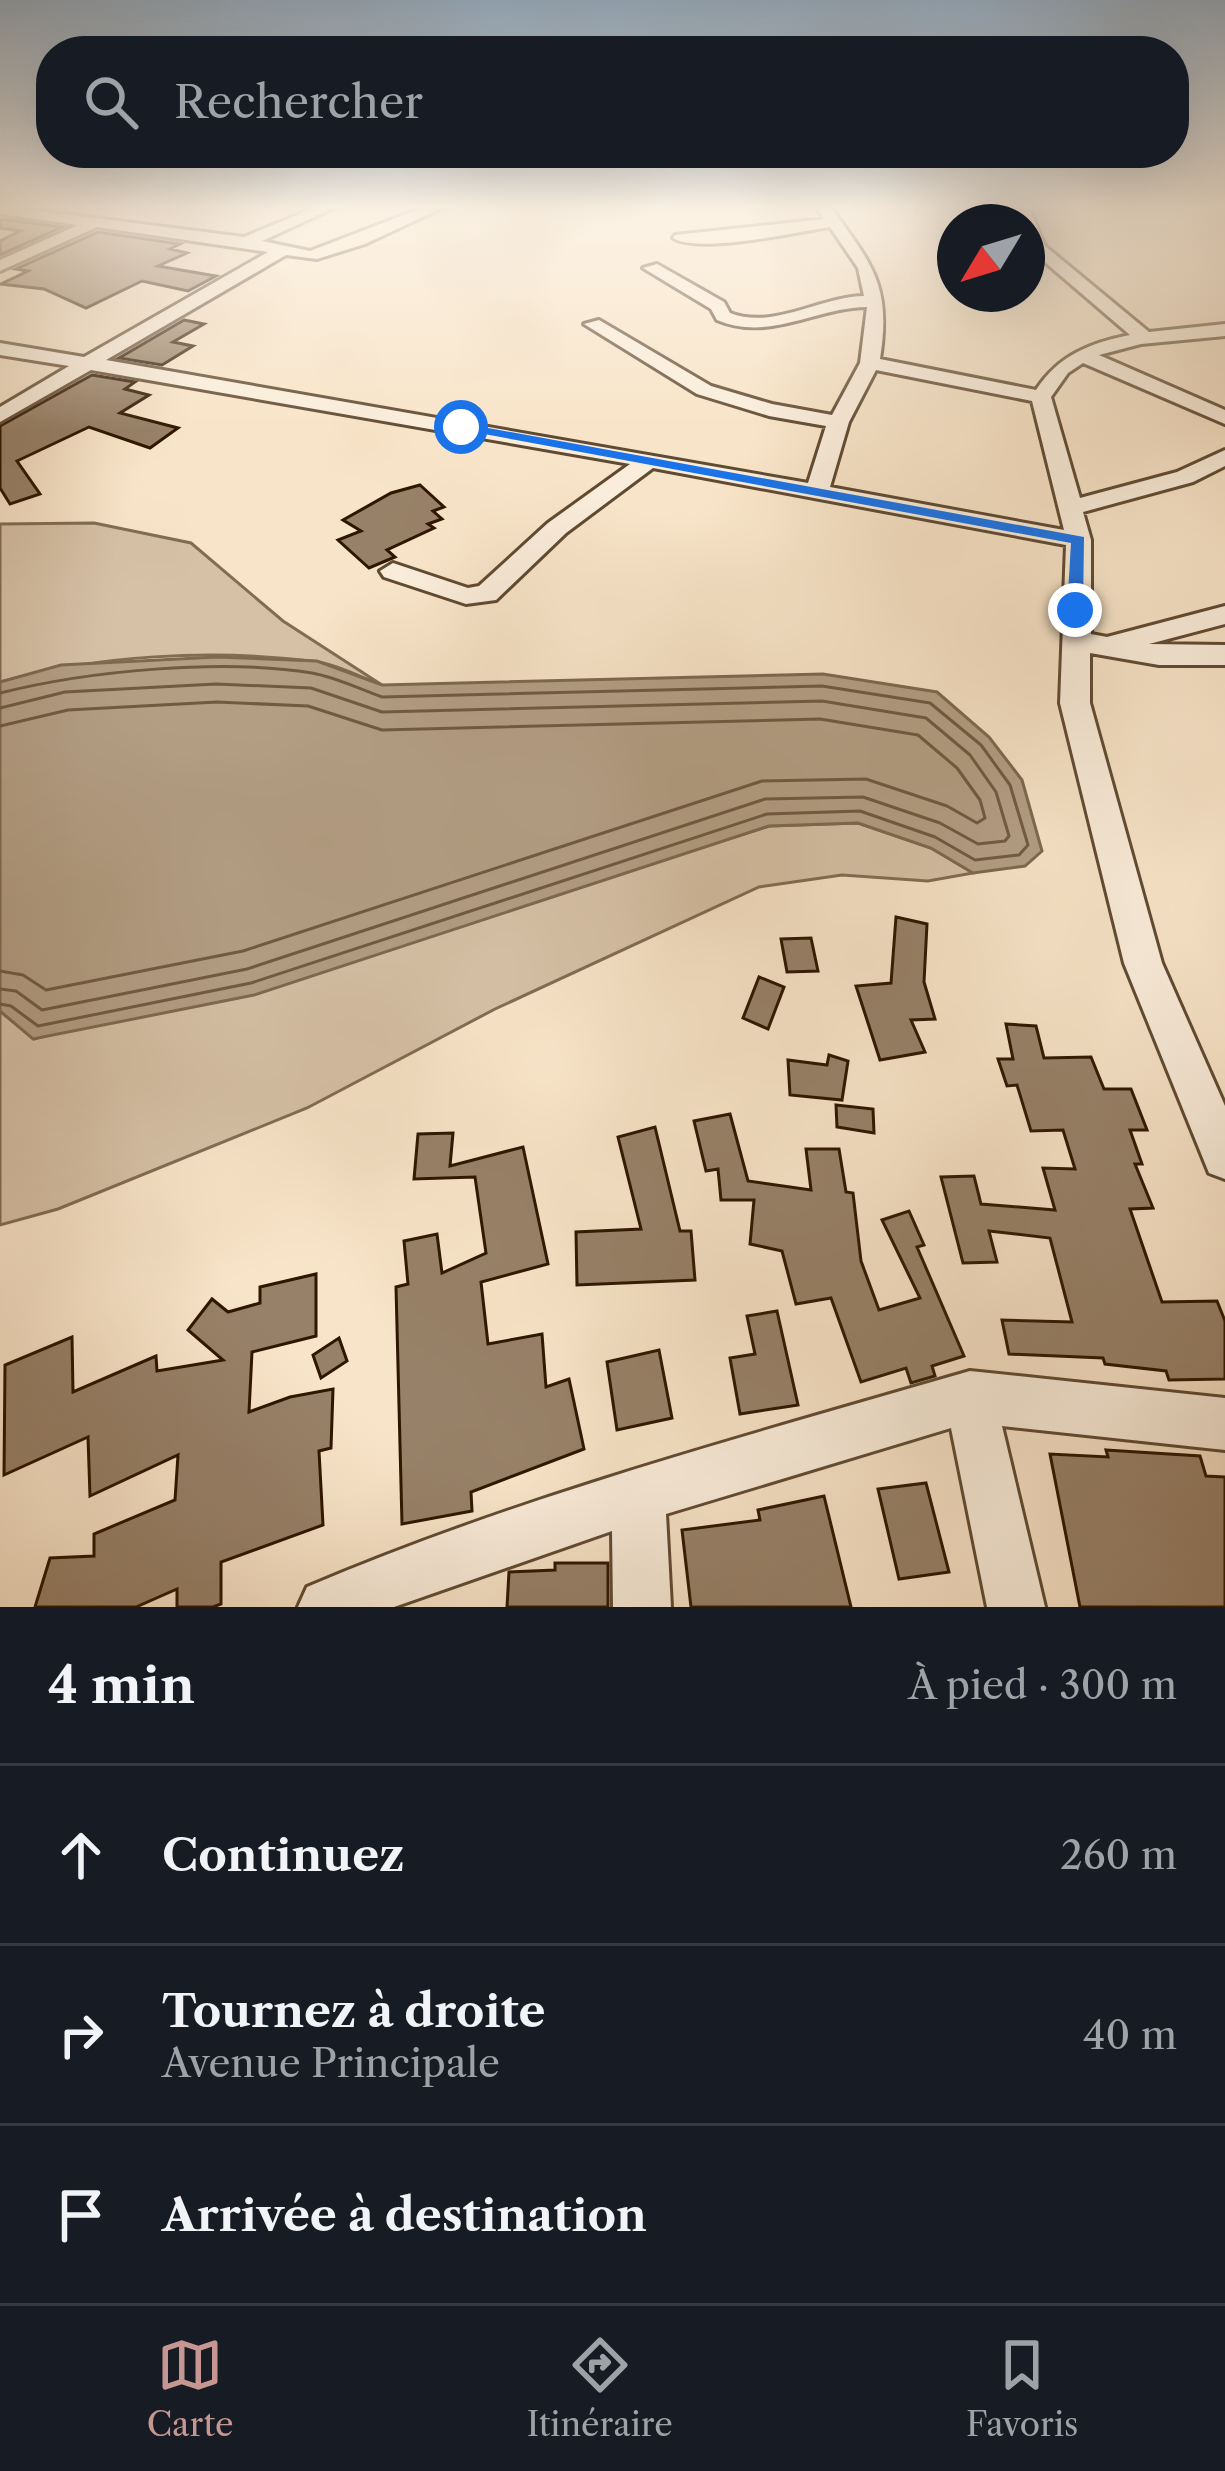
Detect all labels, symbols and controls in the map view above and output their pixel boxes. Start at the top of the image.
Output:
search box [36,36,1189,168]
icon: search [78,69,144,135]
text: Rechercher [174,74,423,130]
north arrow [937,204,1045,312]
route start [434,400,488,454]
route end [1048,583,1102,637]
text: 4 min [48,1654,195,1716]
text: À pied · 300 m [908,1661,1177,1709]
icon: ahead [48,1822,114,1888]
text: Continuez [162,1827,404,1883]
text: 260 m [1060,1831,1177,1879]
text: Tournez à droite [162,1983,546,2039]
icon: right [48,2002,114,2068]
text: 40 m [1083,2011,1177,2059]
text: Avenue Principale [162,2039,500,2087]
icon: arrive [48,2182,114,2248]
text: Arrivée à destination [162,2187,647,2243]
tab: Carte [147,2332,234,2445]
tab: Itinéraire [527,2332,673,2445]
tab: Favoris [966,2332,1078,2445]

